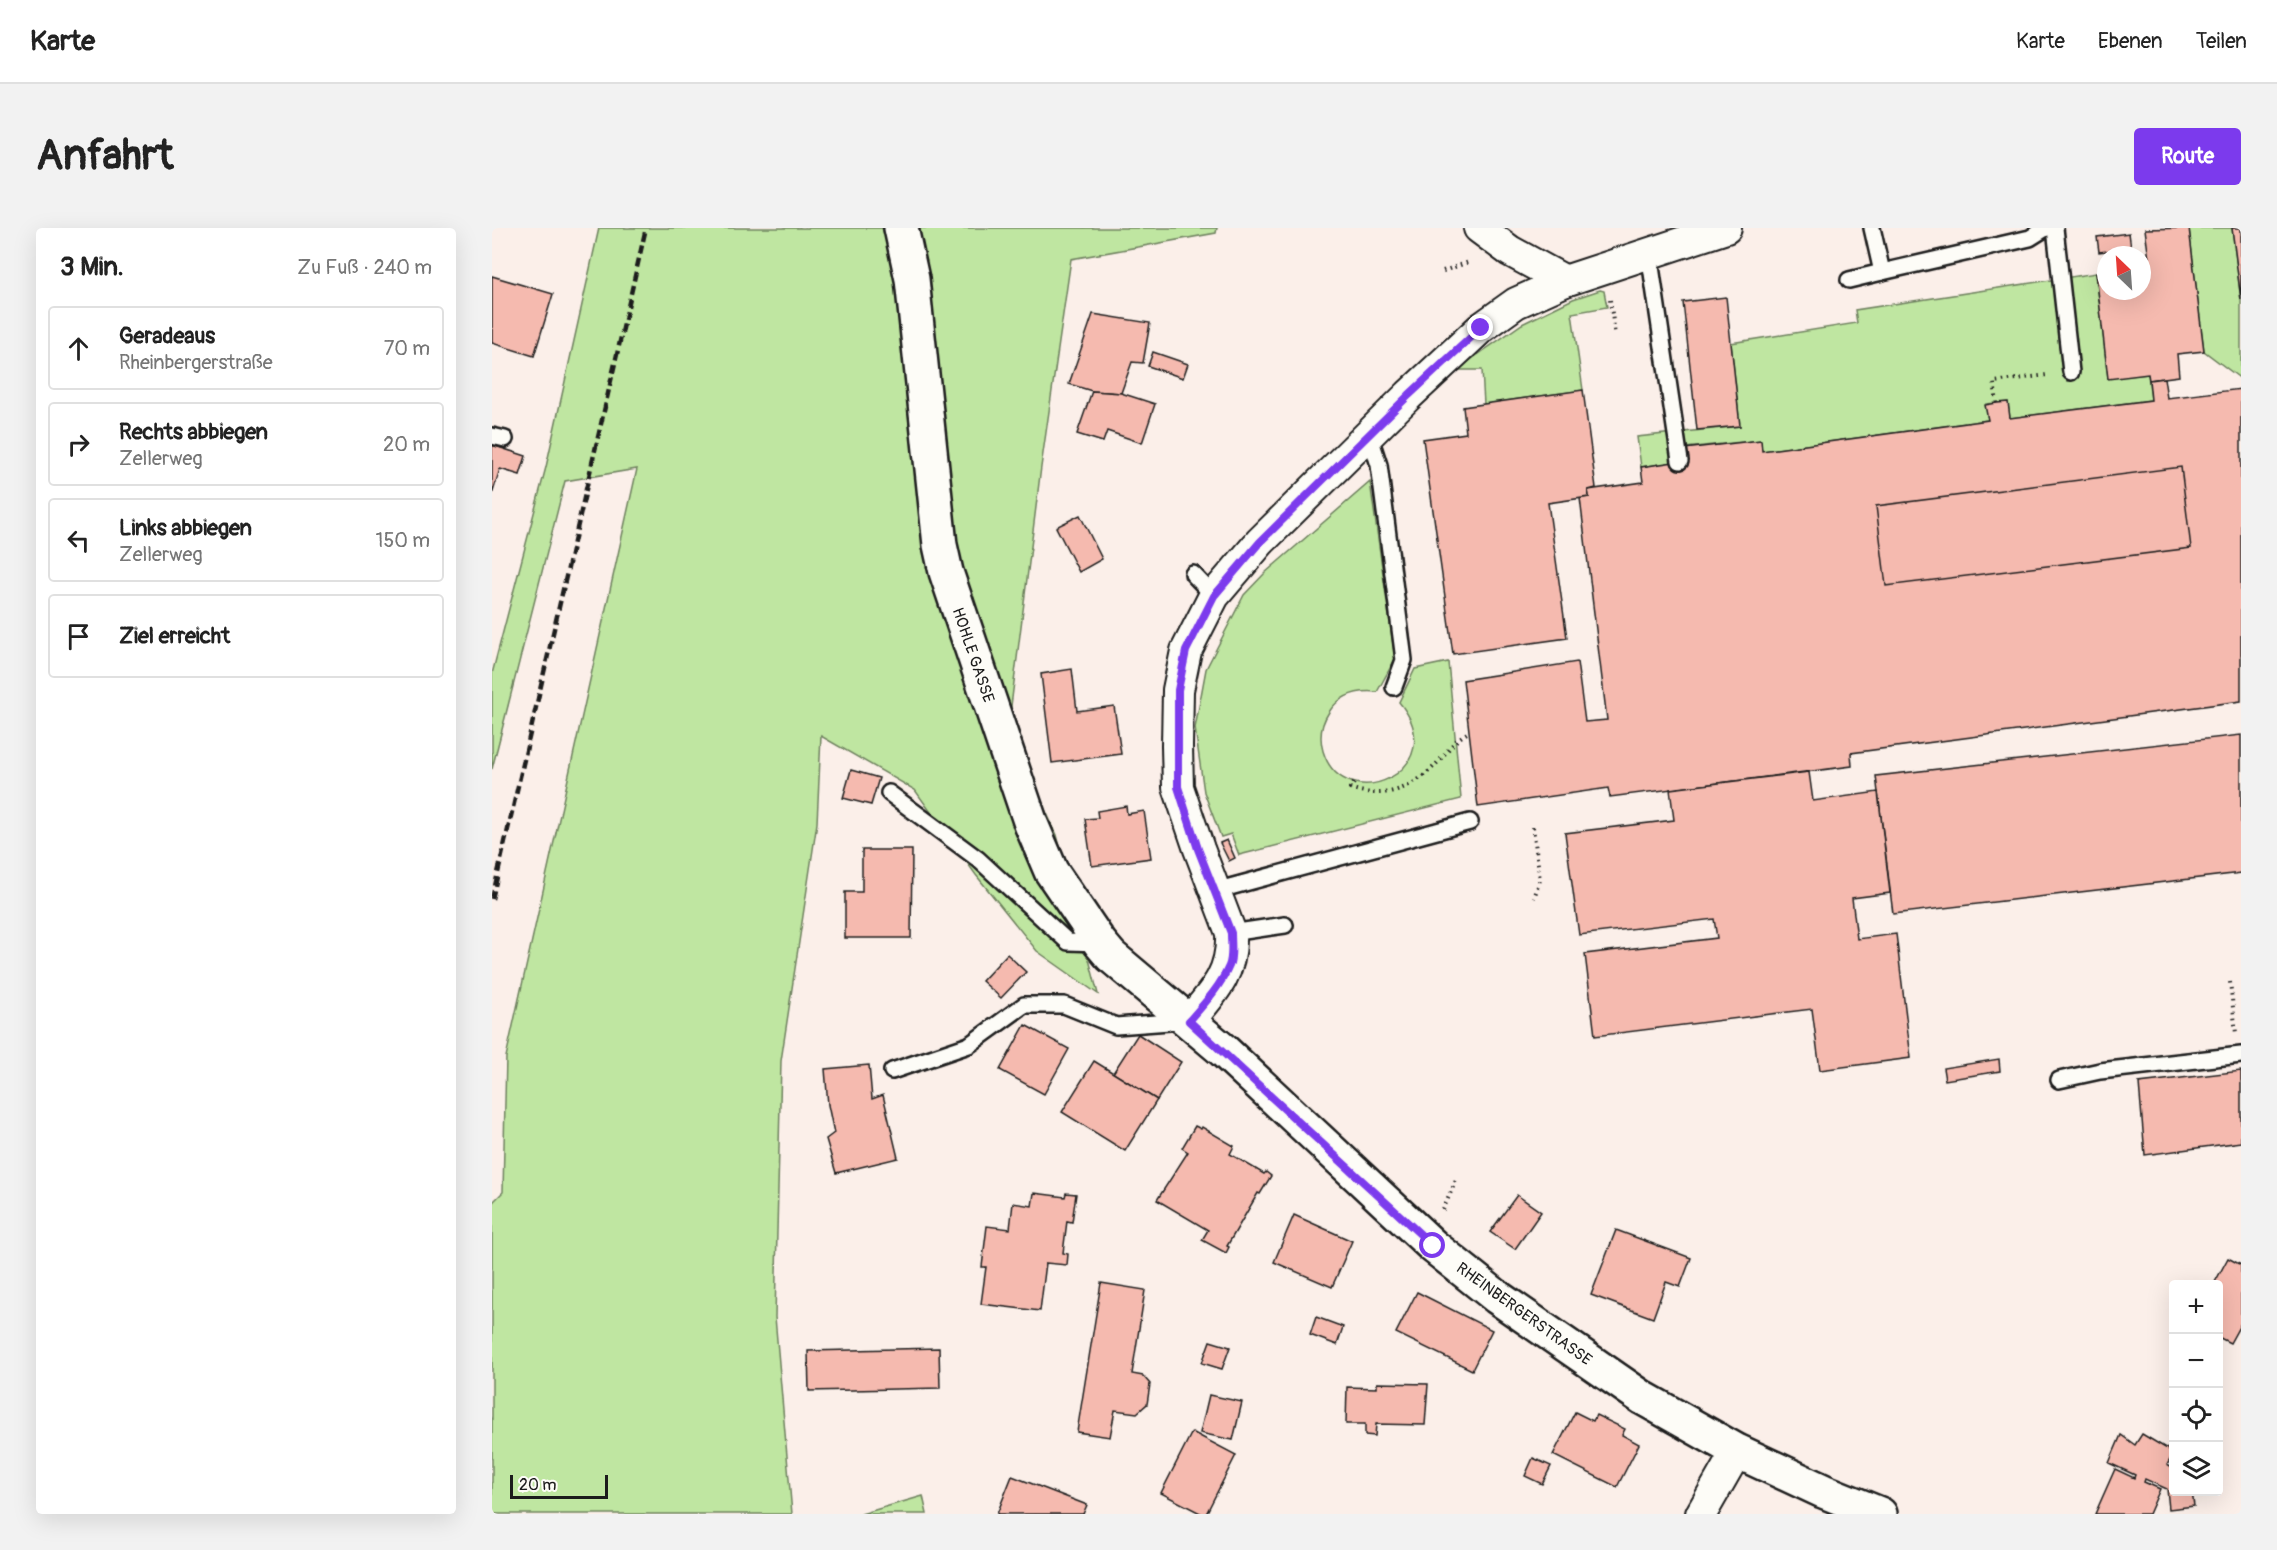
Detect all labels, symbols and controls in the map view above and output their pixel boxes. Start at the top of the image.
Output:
text: Karte [30,24,95,59]
text: Karte [2016,28,2065,55]
text: Ebenen [2098,28,2163,55]
text: Teilen [2196,28,2247,55]
button: Route [2134,128,2241,185]
text: Anfahrt [36,130,174,182]
north arrow [2097,246,2151,300]
text: 3 Min. [60,251,124,283]
text: Zu Fuß · 240 m [297,255,432,280]
route end [1467,314,1493,340]
text: Geradeaus [119,322,215,350]
icon: ahead [62,332,95,365]
text: 70 m [384,336,430,361]
text: Rheinbergerstraße [119,350,273,375]
text: Rechts abbiegen [119,418,268,446]
icon: right [62,428,95,461]
text: 20 m [383,432,430,457]
text: Zellerweg [119,446,202,471]
text: Links abbiegen [119,514,252,542]
icon: left [62,524,95,557]
text: 150 m [376,528,430,553]
text: Zellerweg [119,542,202,567]
street label: HOHLE GASSE [947,605,999,705]
icon: arrive [62,620,95,653]
text: Ziel erreicht [119,622,230,650]
route start [1419,1232,1445,1258]
street label: RHEINBERGERSTRASSE [1452,1258,1596,1370]
map controls [2169,1280,2223,1496]
button: + [2169,1280,2223,1334]
button: − [2169,1334,2223,1388]
button: locate [2169,1388,2223,1442]
button: layers [2169,1442,2223,1496]
scale bar [510,1472,608,1500]
text: 20 m [519,1475,557,1495]

